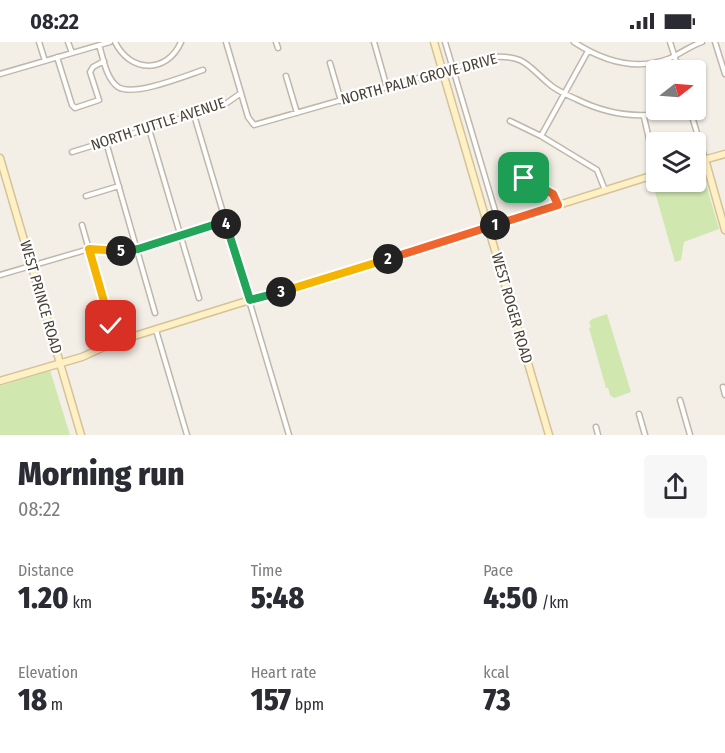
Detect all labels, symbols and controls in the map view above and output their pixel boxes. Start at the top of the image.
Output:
text: 08:22 [30,8,79,35]
street label: NORTH PALM GROVE DRIVE [339,49,499,109]
north arrow [646,60,706,120]
map controls [646,60,706,192]
street label: NORTH TUTTLE AVENUE [89,94,227,154]
button: layers [646,132,706,192]
pin [498,152,549,203]
icon: arrive [507,161,540,194]
pin: 4 [211,209,241,239]
pin: 1 [480,210,510,240]
text: 4 [222,214,230,233]
text: 1 [492,215,498,234]
pin: 5 [106,236,136,266]
street label: WEST PRINCE ROAD [16,238,66,356]
text: 5 [117,241,125,260]
pin: 2 [373,244,403,274]
text: 2 [384,249,392,268]
street label: WEST ROGER ROAD [488,251,536,365]
pin: 3 [266,277,296,307]
text: 3 [277,282,285,301]
pin [85,300,136,351]
icon: check [94,309,127,342]
text: Morning run [18,454,185,494]
button: share [644,455,707,518]
text: 08:22 [18,497,60,521]
text: Distance [18,561,74,580]
text: Time [251,561,282,580]
text: Pace [483,561,513,580]
text: 1.20 [18,580,69,616]
text: 5:48 [251,580,304,616]
text: 4:50 [483,580,538,616]
text: km [69,593,92,612]
text: /km [538,593,569,612]
text: Elevation [18,663,78,682]
text: Heart rate [251,663,316,682]
text: kcal [483,663,509,682]
text: 18 [18,682,47,718]
text: 157 [251,682,291,718]
text: 73 [483,682,511,718]
text: m [47,695,63,714]
text: bpm [291,695,324,714]

